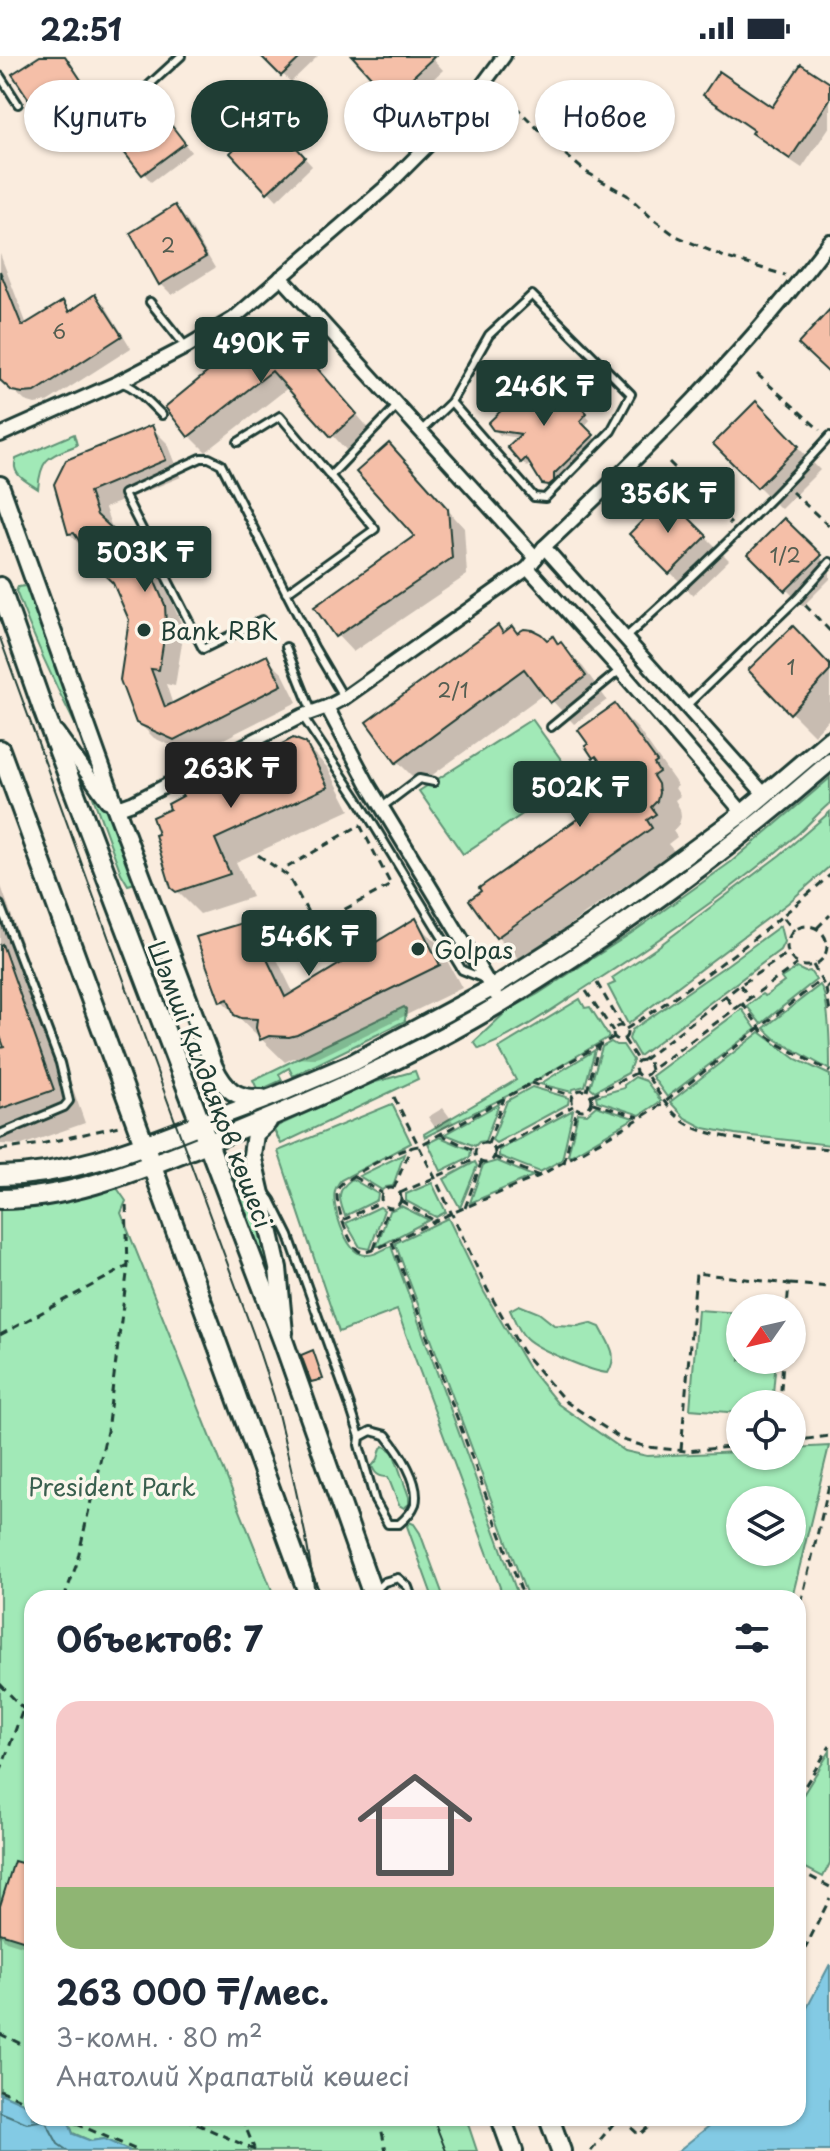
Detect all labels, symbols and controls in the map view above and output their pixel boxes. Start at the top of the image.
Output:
text: 22:51 [40,6,122,51]
chip: Купить [24,80,175,152]
chip: Снять [191,80,328,152]
chip: Фильтры [344,80,519,152]
chip: Новое [535,80,675,152]
house number: 2 [161,230,175,260]
house number: 6 [52,316,66,346]
pin: 490K ₸ [196,317,326,385]
text: 490K ₸ [213,323,309,362]
pin: 246K ₸ [479,360,609,428]
text: 246K ₸ [494,366,594,405]
pin: 356K ₸ [603,467,733,535]
text: 356K ₸ [620,473,716,512]
pin: 503K ₸ [80,526,210,594]
text: 503K ₸ [96,532,194,571]
house number: 1/2 [769,540,801,570]
place label: Bank RBK [160,612,278,648]
marker: Bank RBK [135,621,153,639]
house number: 1 [787,652,795,682]
house number: 2/1 [437,675,469,705]
pin: 263K ₸ [166,742,296,810]
text: 263K ₸ [183,748,279,787]
pin: 502K ₸ [515,761,645,829]
text: 502K ₸ [531,767,629,806]
pin: 546K ₸ [244,910,374,978]
text: 546K ₸ [260,916,358,955]
place label: Golpas [434,931,513,967]
street label: Шәмші Қалдаяқов көшесі [140,935,282,1233]
marker: Golpas [409,940,427,958]
north arrow [726,1294,806,1374]
map controls [726,1294,806,1566]
button: locate [726,1390,806,1470]
park label: President Park [28,1468,196,1504]
button: layers [726,1486,806,1566]
text: Объектов: 7 [56,1612,263,1664]
icon: filters [730,1616,774,1660]
icon: home [343,1753,487,1897]
text: 263 000 ₸/мес. [56,1965,329,2017]
text: 3-комн. · 80 m² [56,2017,263,2056]
text: Анатолий Храпатый көшесі [56,2056,410,2095]

